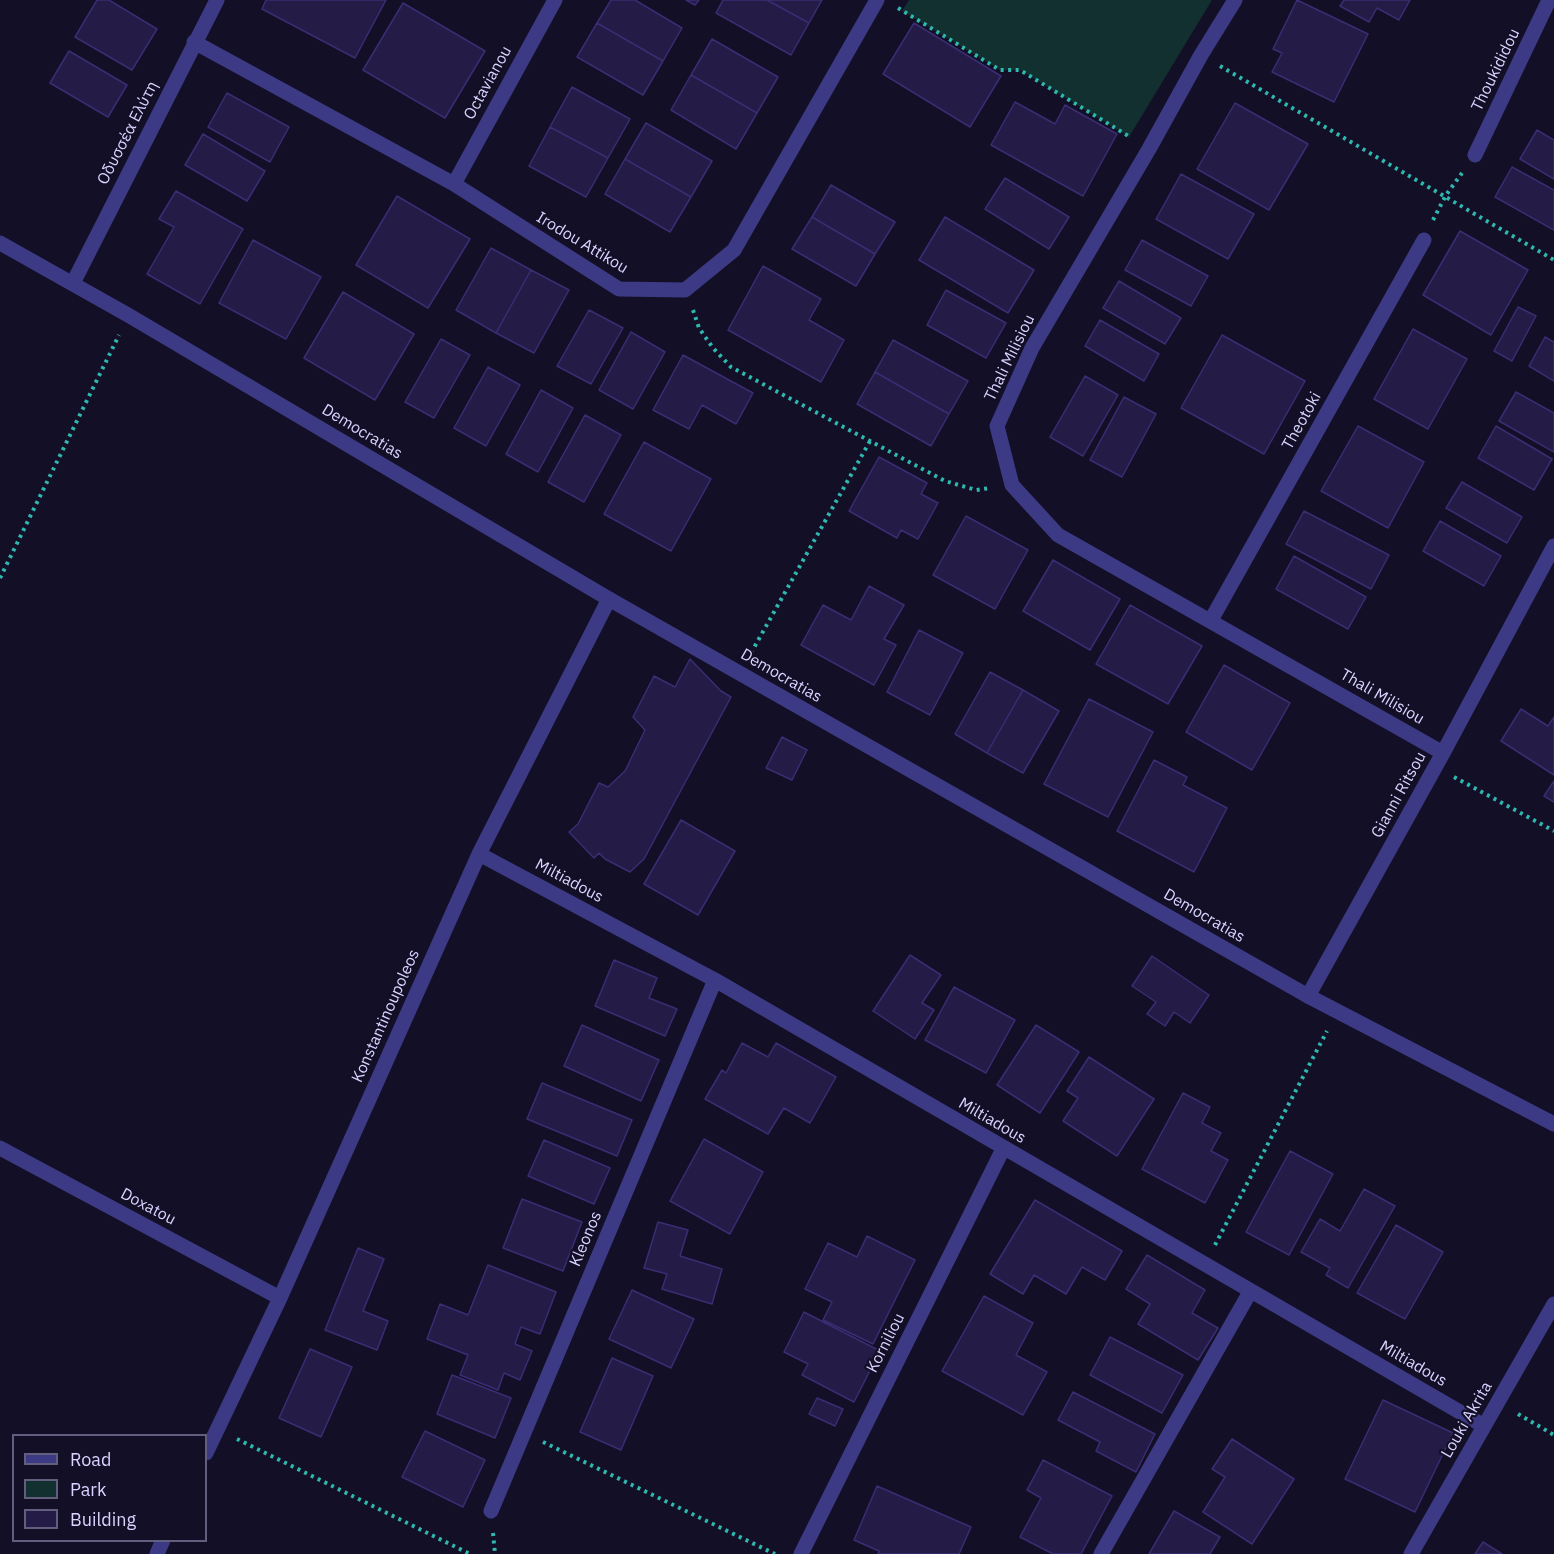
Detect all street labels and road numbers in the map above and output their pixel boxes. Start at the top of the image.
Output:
street label: Thoukididou [1468,26,1524,114]
street label: Octavianou [460,43,516,123]
street label: Οδυσσέα Ελύτη [94,78,162,188]
street label: Irodou Attikou [533,208,631,278]
street label: Thali Milisiou [981,312,1039,404]
street label: Theotoki [1278,389,1326,453]
street label: Democratias [318,400,406,464]
street label: Democratias [737,645,825,707]
street label: Thali Milisiou [1336,665,1428,729]
street label: Gianni Ritsou [1367,749,1431,841]
street label: Miltiadous [532,855,606,907]
street label: Democratias [1160,885,1248,947]
street label: Konstantinoupoleos [348,947,424,1085]
street label: Miltiadous [955,1094,1029,1148]
street label: Doxatou [117,1184,179,1230]
street label: Kleonos [566,1209,606,1269]
street label: Korniliou [863,1310,909,1376]
street label: Miltiadous [1376,1337,1450,1391]
street label: Louki Akrita [1437,1378,1497,1462]

